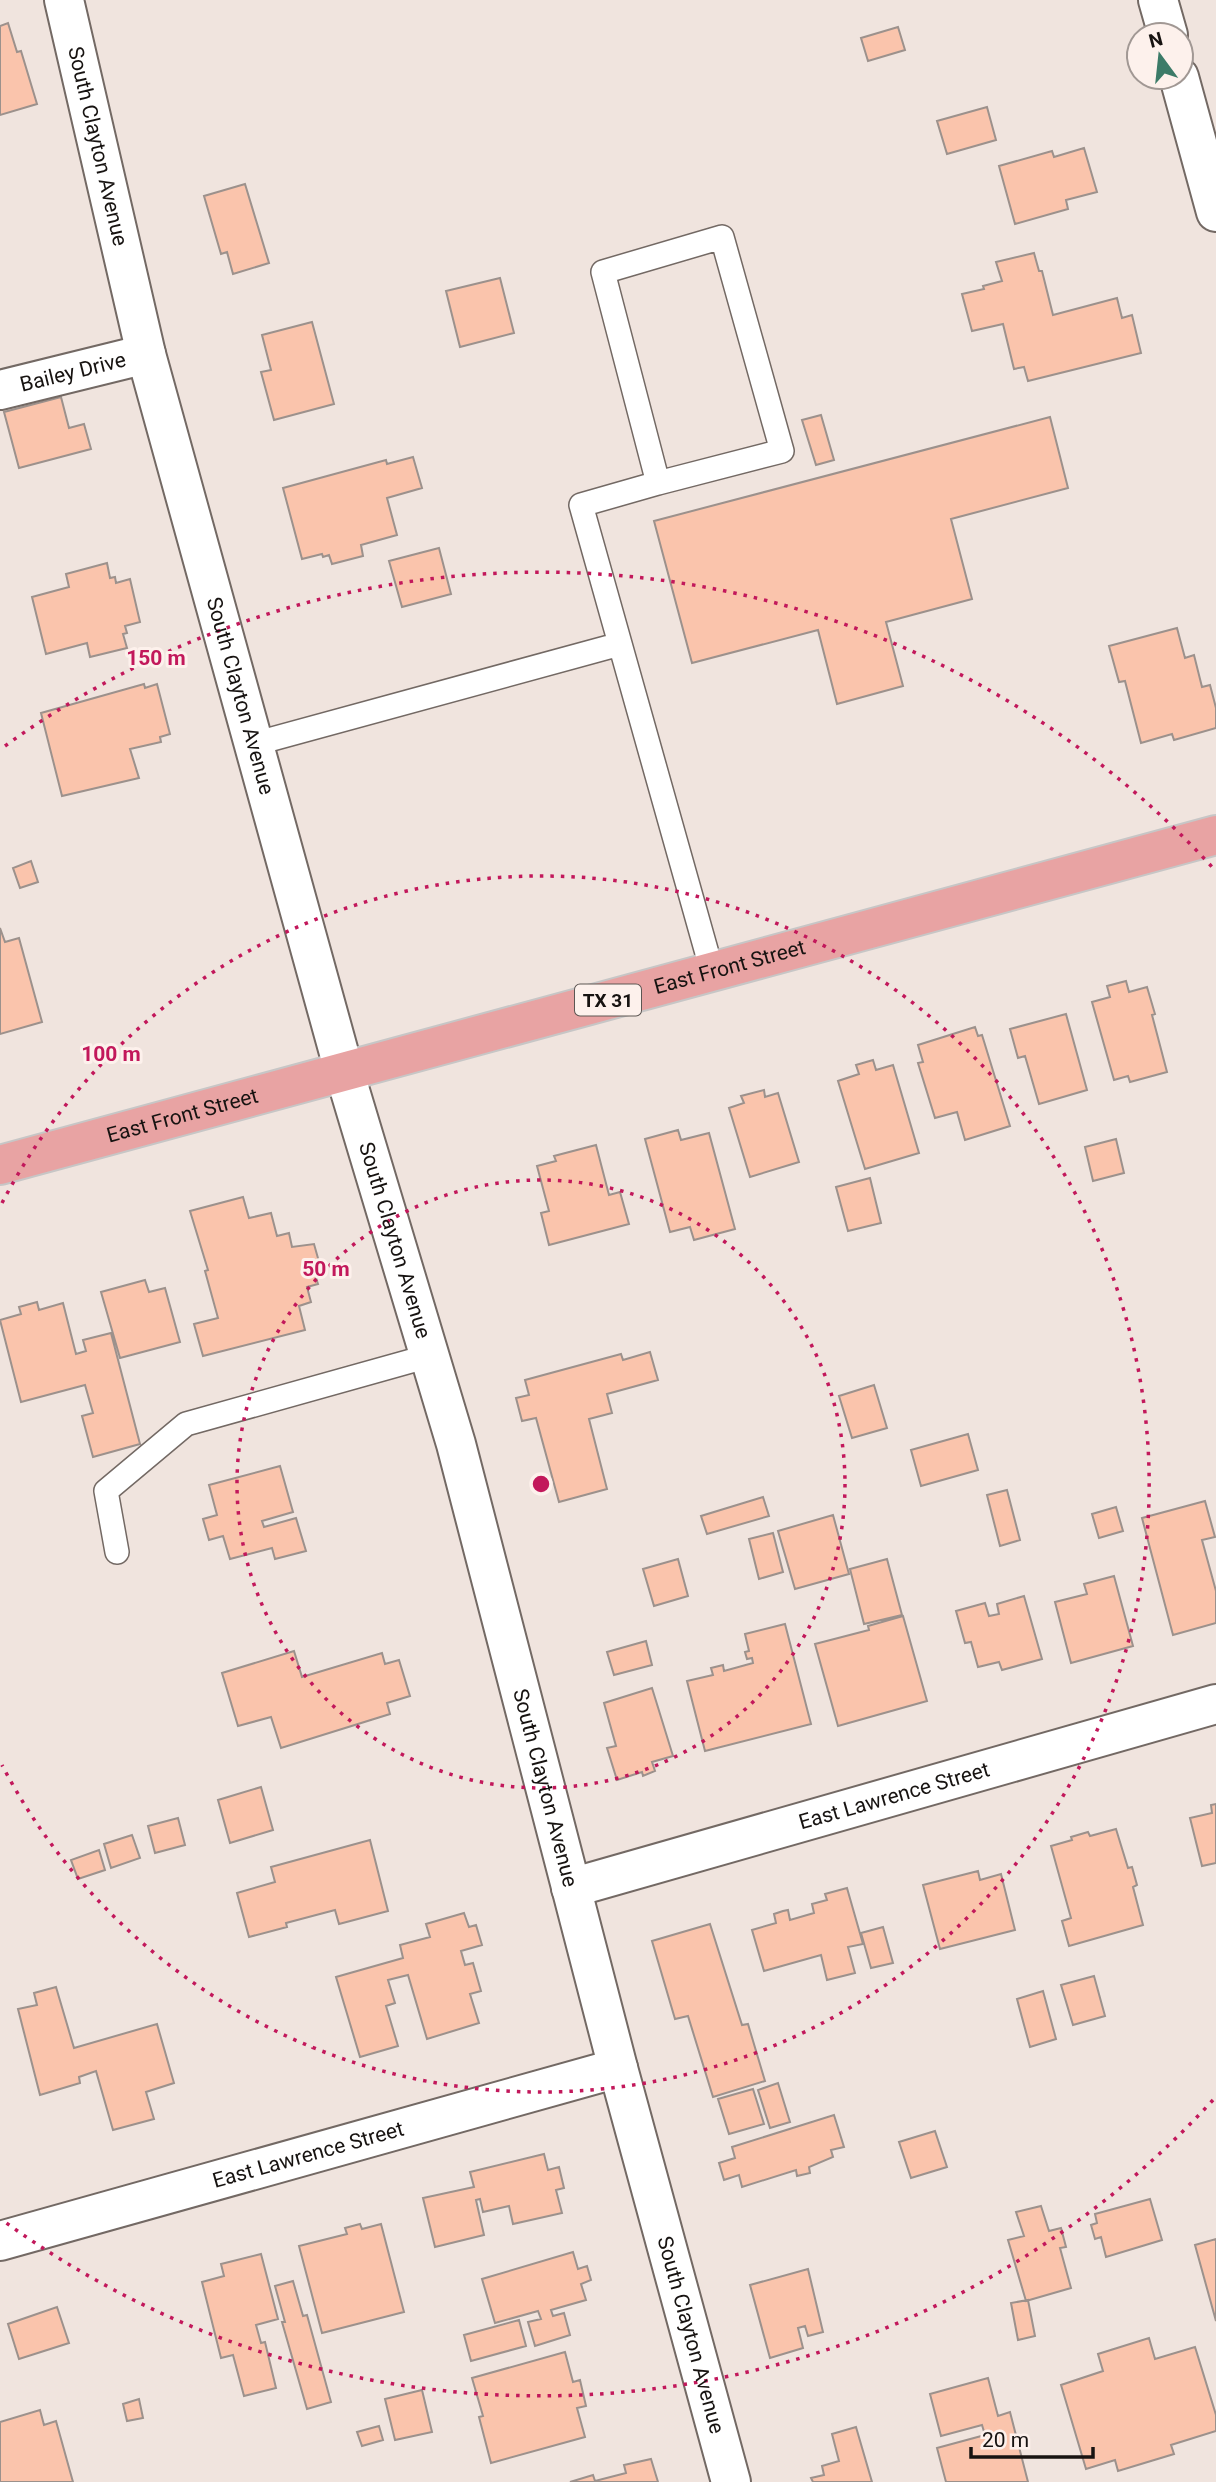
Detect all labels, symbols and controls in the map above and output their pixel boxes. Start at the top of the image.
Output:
north arrow [1125,21,1195,91]
text: N [1146,27,1165,53]
street label: South Clayton Avenue [63,44,133,248]
street label: Bailey Drive [17,347,128,397]
street label: South Clayton Avenue [202,594,279,797]
text: 150 m [126,646,186,670]
street label: East Front Street [651,935,808,999]
road number: TX 31 [575,984,641,1016]
text: 100 m [81,1042,141,1066]
street label: East Front Street [104,1083,261,1147]
street label: South Clayton Avenue [354,1139,436,1341]
text: 50 m [302,1257,350,1281]
centre of rings [529,1472,553,1496]
street label: South Clayton Avenue [508,1686,583,1890]
street label: East Lawrence Street [796,1757,992,1834]
street label: East Lawrence Street [210,2117,407,2193]
street label: South Clayton Avenue [652,2233,729,2436]
scale bar [971,2416,1094,2460]
text: 20 m [982,2428,1029,2452]

